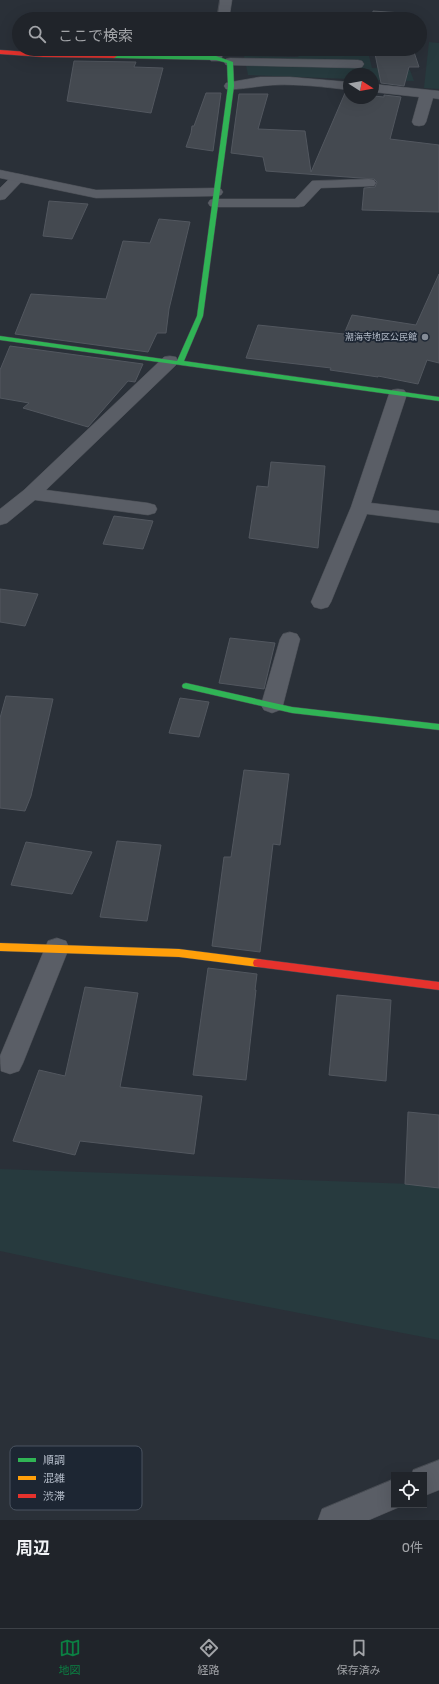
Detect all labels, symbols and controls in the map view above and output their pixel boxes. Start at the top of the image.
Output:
search box [12,12,427,56]
icon: search [26,23,48,45]
text: ここで検索 [58,27,133,45]
north arrow [343,68,379,104]
place label: 潮海寺地区公民館 [345,332,417,342]
marker: 潮海寺地区公民館 [420,332,430,342]
legend [10,1446,142,1510]
text: 順調 [43,1454,65,1467]
text: 混雑 [43,1472,65,1485]
map controls [391,1472,427,1508]
button: locate [391,1472,427,1508]
text: 渋滞 [43,1490,65,1503]
text: 周辺 [16,1538,50,1558]
text: 0件 [402,1540,423,1555]
tab: 地図 [59,1637,81,1677]
tab: 経路 [198,1637,220,1677]
tab: 保存済み [337,1637,381,1677]

